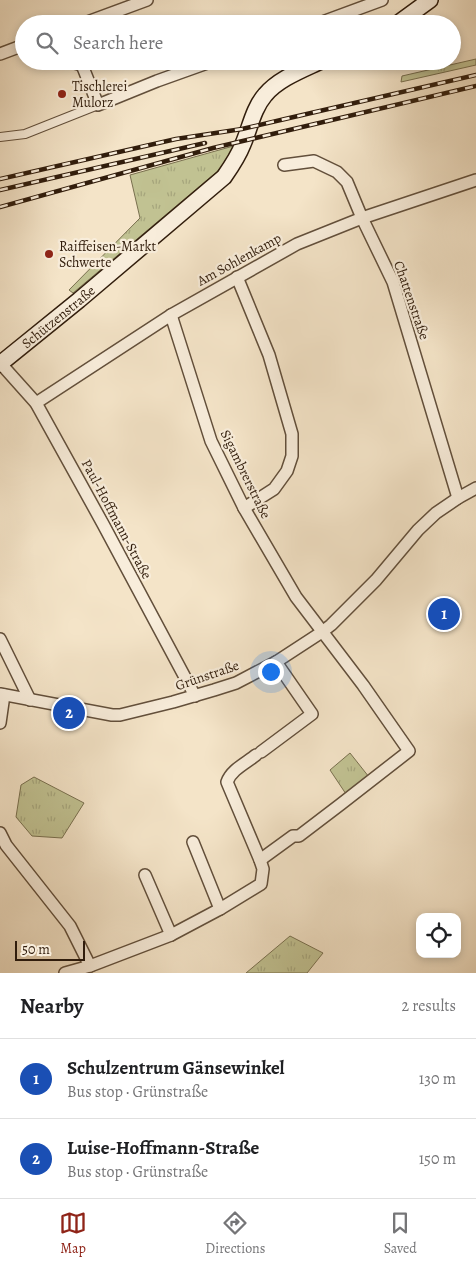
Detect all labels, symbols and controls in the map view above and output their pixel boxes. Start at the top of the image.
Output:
search box [15,15,461,70]
icon: search [33,29,61,57]
text: Search here [73,30,163,56]
place label: Tischlerei Mulorz [72,77,127,112]
marker: Tischlerei Mulorz [56,88,68,100]
street label: Am Sohlenkamp [193,228,285,291]
place label: Raiffeisen-Markt Schwerte [59,237,157,272]
marker: Raiffeisen-Markt Schwerte [43,248,55,260]
street label: Chattenstraße [389,258,434,342]
street label: Schützenstraße [18,281,99,353]
street label: Sigambrerstraße [216,427,275,522]
street label: Paul-Hoffmann-Straße [77,456,156,582]
pin: 1 [428,595,460,633]
street label: Grünstraße [173,656,242,695]
your location [258,659,284,685]
pin: 2 [53,694,85,732]
map controls [416,913,461,958]
button: locate [416,913,461,958]
scale bar [15,938,85,961]
text: 50 m [22,940,50,959]
text: Nearby [20,992,83,1020]
text: 2 results [401,995,456,1017]
text: Schulzentrum Gänsewinkel [67,1055,285,1081]
text: 1 [33,1068,39,1090]
text: 130 m [419,1068,456,1090]
text: Bus stop · Grünstraße [67,1081,208,1103]
text: Luise-Hoffmann-Straße [67,1135,259,1161]
text: 2 [32,1148,40,1170]
text: 150 m [419,1148,456,1170]
text: Bus stop · Grünstraße [67,1161,208,1183]
tab: Map [59,1209,87,1258]
tab: Directions [205,1209,265,1258]
tab: Saved [384,1209,417,1258]

